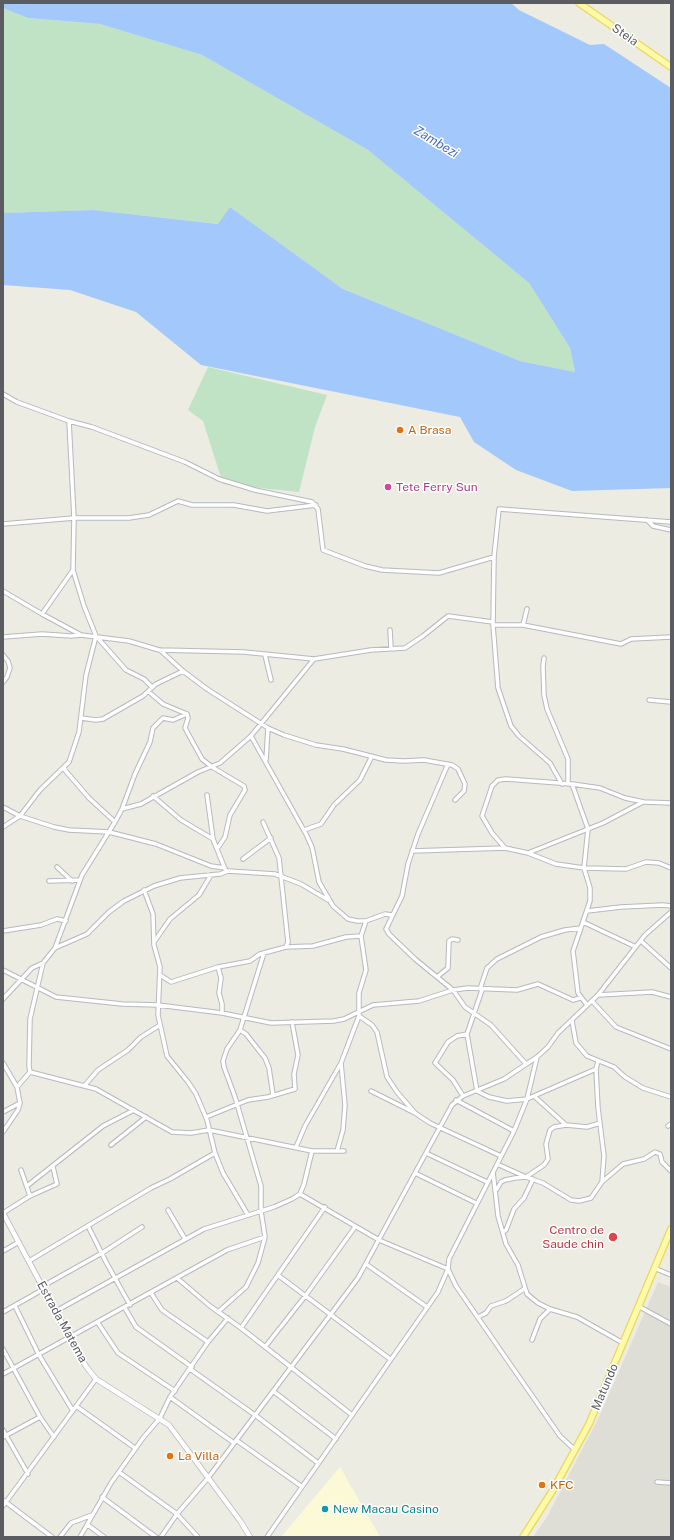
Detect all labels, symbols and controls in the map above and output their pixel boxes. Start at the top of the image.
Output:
street label: Steia [609,21,641,49]
water label: Zambezi [411,123,461,161]
place label: A Brasa [408,423,451,437]
marker: A Brasa [395,425,405,435]
place label: Tete Ferry Sun [396,480,478,494]
marker: Tete Ferry Sun [383,482,393,492]
place label: Centro de Saude chin [542,1223,604,1251]
marker: Centro de Saude chin [607,1231,619,1243]
street label: Estrada Matema [34,1279,90,1365]
street label: Matundo [589,1361,621,1413]
place label: La Villa [178,1449,219,1463]
marker: La Villa [165,1451,175,1461]
place label: KFC [550,1478,574,1492]
marker: KFC [537,1480,547,1490]
place label: New Macau Casino [333,1502,439,1516]
marker: New Macau Casino [320,1504,330,1514]

